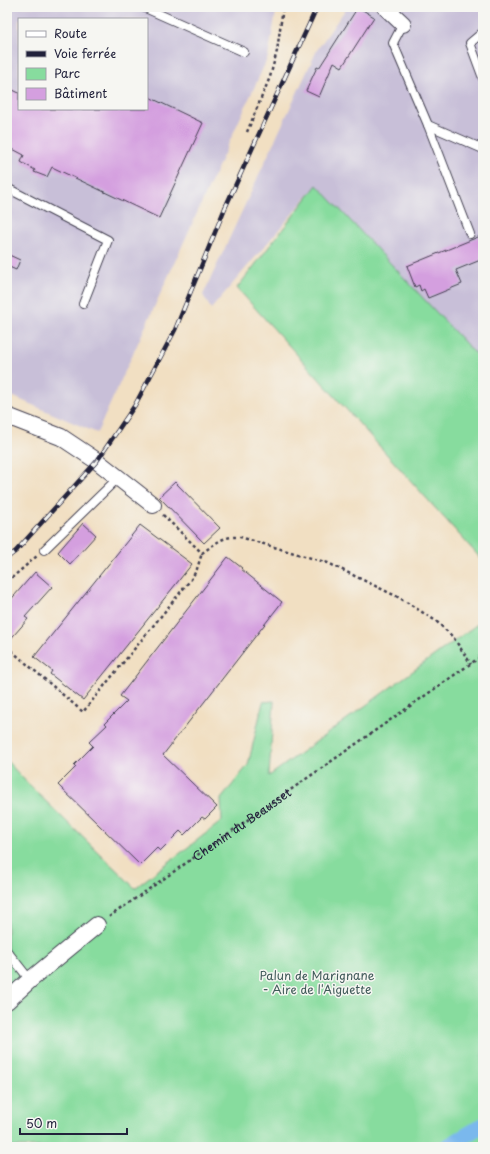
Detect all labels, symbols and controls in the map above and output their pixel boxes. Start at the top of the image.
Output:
legend [18,18,148,110]
text: Route [54,24,87,42]
text: Voie ferrée [54,44,116,62]
text: Parc [54,64,80,82]
text: Bâtiment [54,84,107,102]
street label: Chemin du Beausset [189,783,295,865]
park label: Palun de Marignane - Aire de l'Aiguette [259,966,375,998]
scale bar [20,1110,127,1136]
text: 50 m [26,1114,57,1132]

